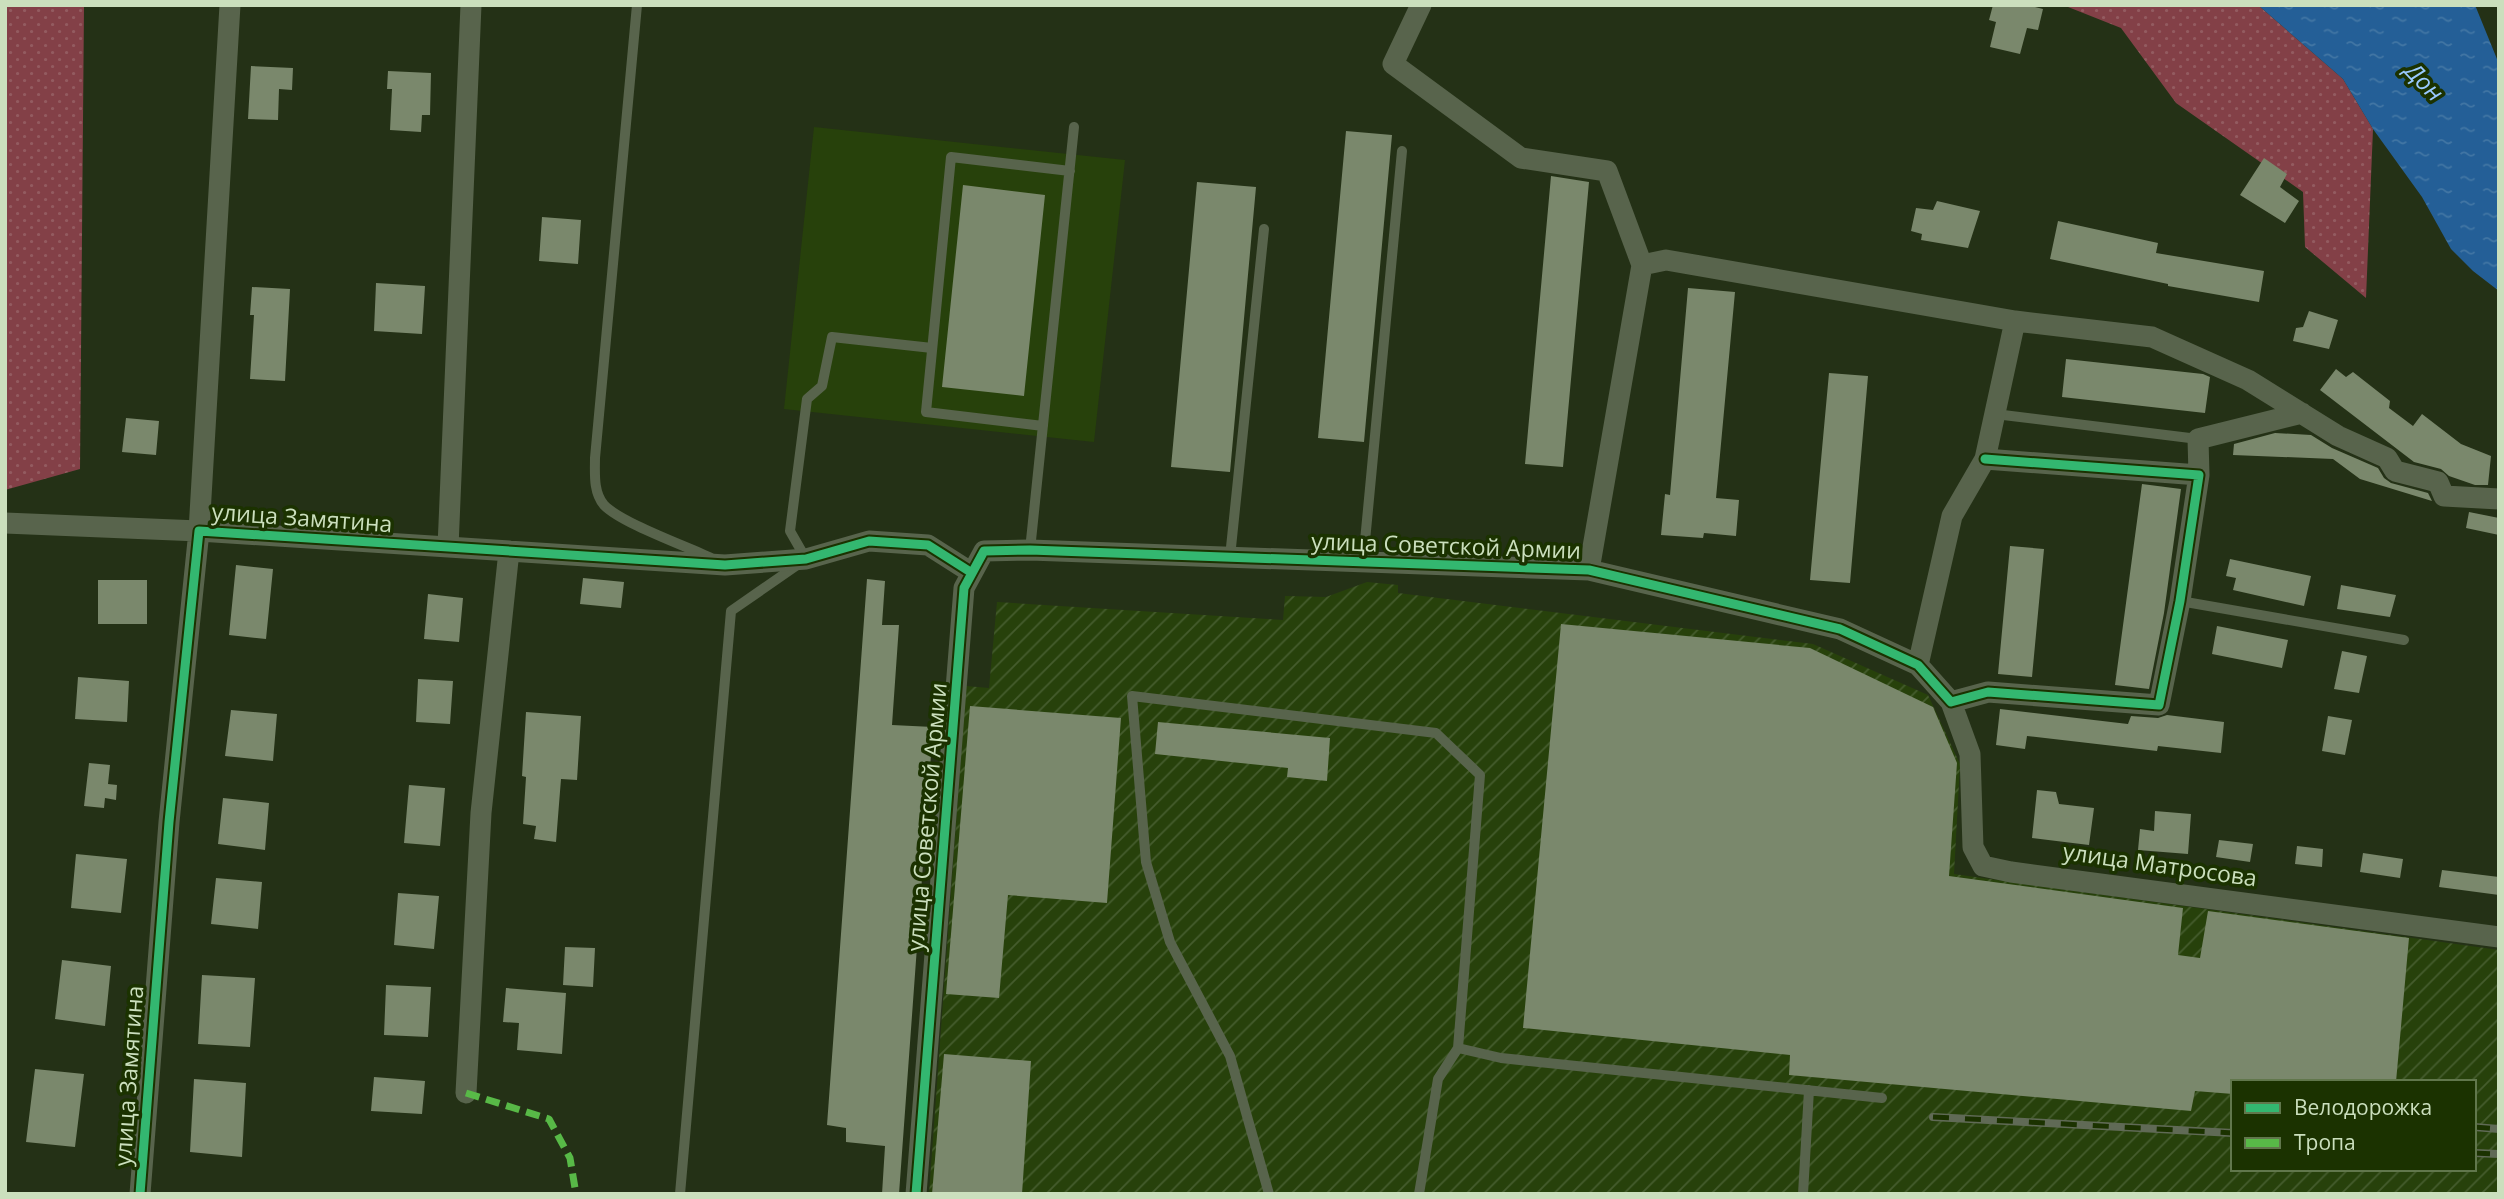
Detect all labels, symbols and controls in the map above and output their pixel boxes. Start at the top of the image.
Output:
water label: Дон [2397,53,2452,108]
street label: улица Замятина [211,495,393,539]
street label: улица Советской Армии [1311,524,1581,566]
street label: улица Советской Армии [898,681,954,953]
street label: улица Матросова [2061,835,2259,893]
street label: улица Замятина [106,985,150,1167]
legend [2231,1080,2476,1171]
text: Велодорожка [2294,1093,2432,1121]
text: Тропа [2294,1128,2356,1156]

